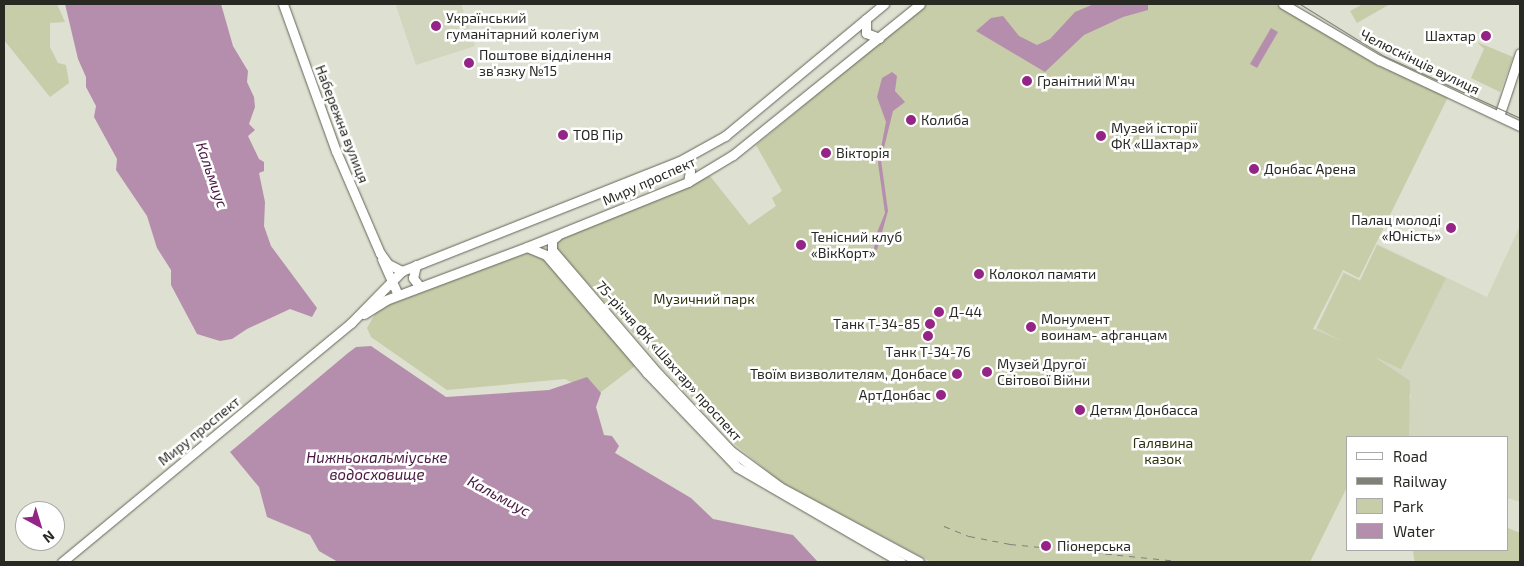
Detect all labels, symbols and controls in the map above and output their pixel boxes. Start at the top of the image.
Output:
place label: Український гуманітарний колегіум [446,10,599,42]
marker: Український гуманітарний колегіум [430,20,442,32]
street label: Челюскінців вулиця [1358,26,1482,98]
place label: Шахтар [1425,28,1476,44]
marker: Шахтар [1480,30,1492,42]
place label: Поштове відділення зв'язку №15 [479,47,611,80]
marker: Поштове відділення зв'язку №15 [463,57,475,69]
street label: Набережна вулиця [312,63,372,185]
place label: Гранітний М'яч [1037,73,1135,89]
marker: Гранітний М'яч [1021,75,1033,87]
place label: Колиба [921,112,969,128]
marker: Колиба [905,114,917,126]
place label: Музей історії ФК «Шахтар» [1111,120,1199,152]
place label: ТОВ Пір [573,127,623,143]
marker: ТОВ Пір [557,129,569,141]
marker: Музей історії ФК «Шахтар» [1095,130,1107,142]
water label: Кальмиус [192,140,232,210]
place label: Вікторія [836,145,890,161]
marker: Вікторія [820,147,832,159]
street label: Миру проспект [600,153,698,209]
place label: Донбас Арена [1264,161,1356,177]
marker: Донбас Арена [1248,163,1260,175]
place label: Палац молоді «Юність» [1351,212,1441,244]
marker: Палац молоді «Юність» [1445,222,1457,234]
place label: Тенісний клуб «ВікКорт» [811,229,902,262]
marker: Тенісний клуб «ВікКорт» [795,239,807,251]
place label: Колокол памяти [989,266,1096,282]
marker: Колокол памяти [973,268,985,280]
street label: 75-річчя ФК «Шахтар» проспект [593,277,745,445]
park label: Музичний парк [653,291,755,307]
place label: Д-44 [949,304,982,320]
marker: Д-44 [933,306,945,318]
place label: Монумент воинам- афганцам [1041,311,1167,344]
place label: Танк Т-34-85 [833,316,920,332]
marker: Танк Т-34-85 [924,318,936,330]
marker: Монумент воинам- афганцам [1025,321,1037,333]
marker: Танк Т-34-76 [922,330,934,342]
place label: Танк Т-34-76 [885,344,971,360]
place label: Музей Другої Світової Війни [997,356,1090,388]
place label: Твоїм визволителям, Донбасе [750,366,947,382]
marker: Музей Другої Світової Війни [981,366,993,378]
marker: Твоїм визволителям, Донбасе [951,368,963,380]
place label: АртДонбас [859,387,931,403]
marker: АртДонбас [935,389,947,401]
street label: Миру проспект [155,393,243,469]
place label: Детям Донбасса [1090,402,1198,418]
marker: Детям Донбасса [1074,404,1086,416]
park label: Галявина казок [1133,435,1193,468]
legend [1346,436,1509,551]
text: Road [1393,447,1428,465]
water label: Нижньокальміуське водосховище [306,448,448,483]
water label: Кальмиус [464,472,534,520]
text: Railway [1393,472,1447,490]
text: Park [1393,497,1424,515]
north arrow [15,501,65,551]
text: Water [1393,522,1435,540]
text: N [40,527,58,547]
place label: Піонерська [1057,538,1131,554]
marker: Піонерська [1039,539,1053,553]

